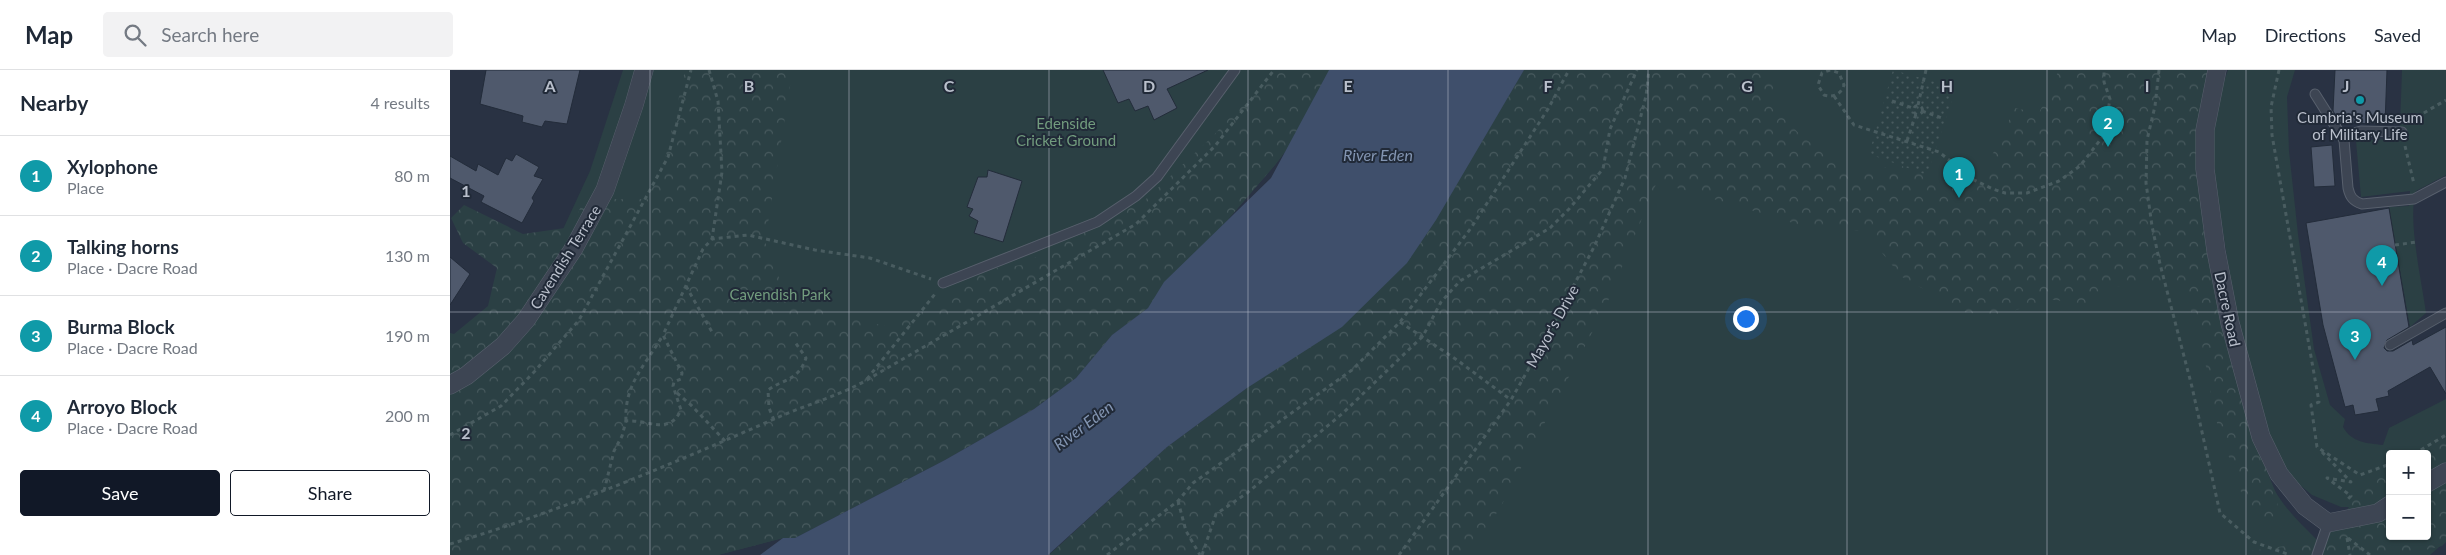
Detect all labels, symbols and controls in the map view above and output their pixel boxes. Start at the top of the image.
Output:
search box [103,12,453,57]
text: Map [25,20,73,49]
icon: search [121,21,149,49]
text: Search here [161,23,259,46]
text: Map [2201,24,2237,46]
text: Directions [2265,24,2346,46]
text: Saved [2374,24,2421,46]
text: A [543,76,556,95]
text: B [744,76,754,95]
text: C [944,76,955,95]
text: D [1143,76,1155,95]
text: E [1343,76,1353,95]
text: F [1543,76,1553,95]
text: G [1741,76,1753,95]
text: H [1941,76,1953,95]
text: I [2145,76,2149,95]
text: J [2343,76,2349,95]
text: Nearby [20,90,88,115]
text: 4 results [370,93,430,112]
marker: Cumbria's Museum of Military Life [2354,94,2366,106]
pin: 2 [2092,106,2124,147]
place label: Cumbria's Museum of Military Life [2297,108,2423,143]
park label: Edenside Cricket Ground [1016,114,1116,149]
water label: River Eden [1343,145,1413,164]
text: Xylophone [67,155,158,178]
pin: 1 [1943,157,1975,198]
text: 1 [31,166,41,185]
text: 80 m [394,166,430,185]
text: Place [67,178,104,197]
text: 1 [461,181,471,200]
street label: Cavendish Terrace [526,201,604,312]
text: Talking horns [67,235,179,258]
pin: 4 [2366,245,2398,286]
text: 2 [31,246,41,265]
text: 130 m [385,246,430,265]
text: Place · Dacre Road [67,258,198,277]
street label: Dacre Road [2211,270,2245,348]
street label: Mayor's Drive [1522,282,1582,370]
park label: Cavendish Park [729,285,831,303]
your location [1733,306,1759,332]
text: Burma Block [67,315,175,338]
pin: 3 [2339,319,2371,360]
text: 3 [31,326,41,345]
text: 190 m [385,326,430,345]
text: Place · Dacre Road [67,338,198,357]
text: Arroyo Block [67,395,177,418]
water label: River Eden [1049,396,1117,454]
text: 4 [31,406,41,425]
text: 200 m [385,406,430,425]
text: Place · Dacre Road [67,418,198,437]
text: 2 [461,423,471,442]
map controls [2386,450,2431,540]
button: + [2386,450,2431,495]
button: Save [20,470,220,516]
button: Share [230,470,430,516]
button: − [2386,495,2431,540]

